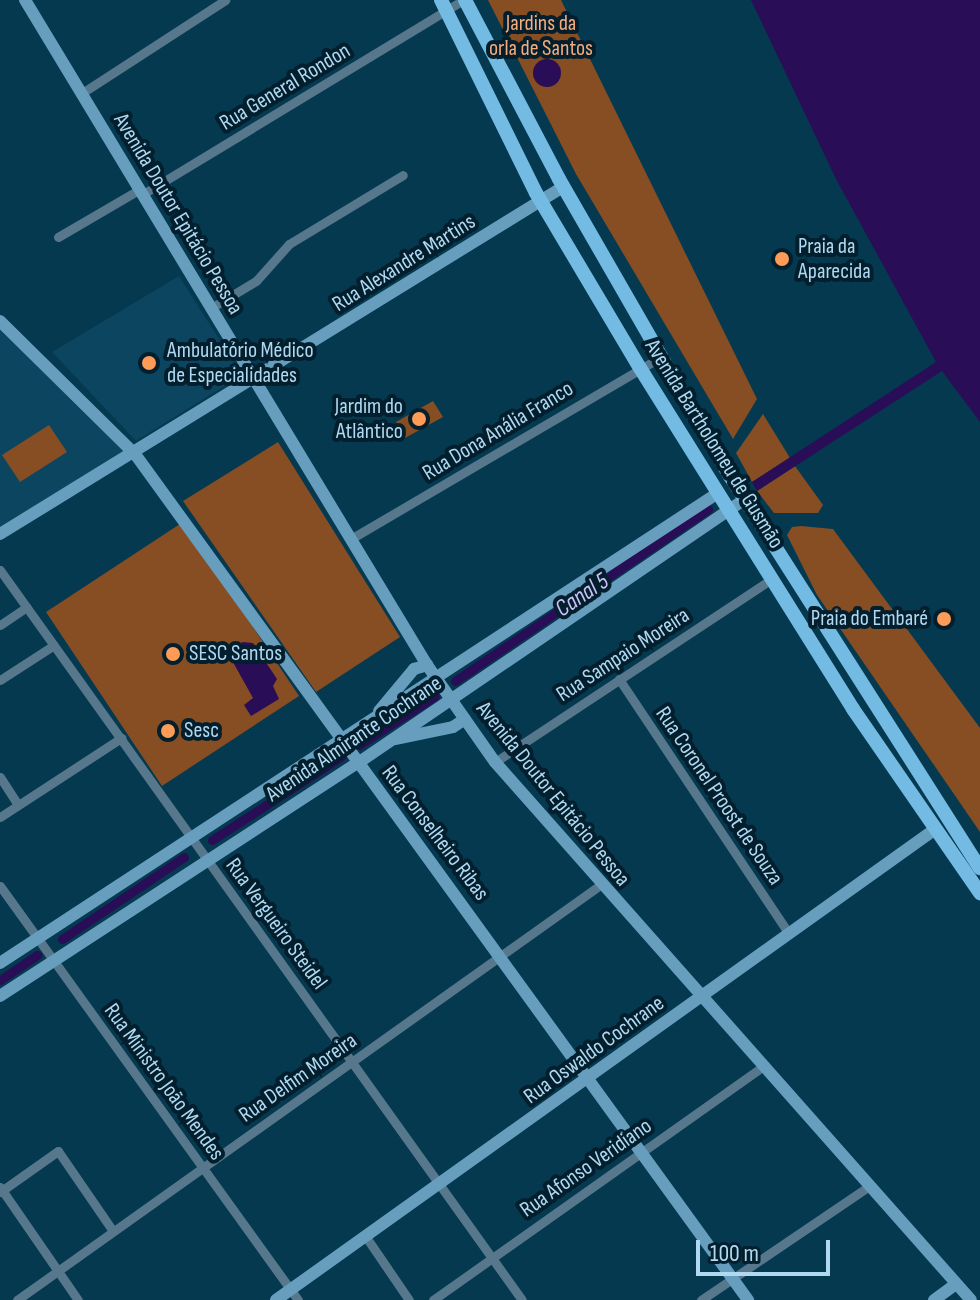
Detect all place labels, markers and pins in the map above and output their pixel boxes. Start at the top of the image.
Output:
place label: Praia da Aparecida [798,233,871,284]
marker: Praia da Aparecida [773,250,791,268]
place label: Ambulatório Médico de Especialidades [167,337,314,388]
marker: Ambulatório Médico de Especialidades [138,352,160,374]
place label: Jardim do Atlântico [335,393,403,444]
marker: Jardim do Atlântico [410,410,428,428]
place label: Praia do Embaré [811,606,928,632]
marker: Praia do Embaré [935,610,953,628]
place label: SESC Santos [189,641,282,667]
marker: SESC Santos [164,645,182,663]
place label: Sesc [184,718,219,744]
marker: Sesc [159,722,177,740]

